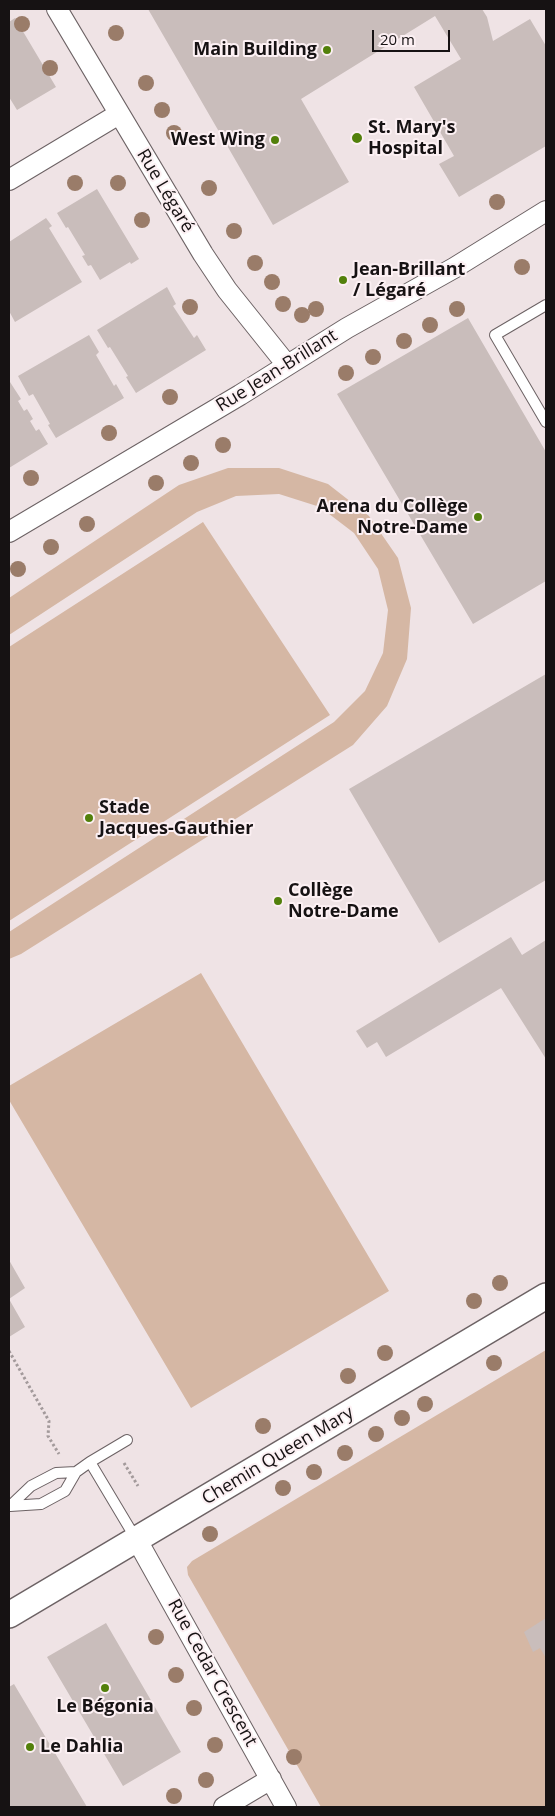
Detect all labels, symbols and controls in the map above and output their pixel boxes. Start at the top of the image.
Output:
scale bar [375,20,452,52]
text: 20 m [380,29,415,49]
place label: Main Building [193,39,317,61]
marker: Main Building [321,44,333,56]
place label: St. Mary's Hospital [368,117,456,160]
place label: West Wing [171,129,265,151]
marker: St. Mary's Hospital [350,131,364,145]
marker: West Wing [269,134,281,146]
street label: Rue Légaré [132,145,198,237]
place label: Jean-Brillant / Légaré [353,259,465,302]
marker: Jean-Brillant / Légaré [337,274,349,286]
street label: Rue Jean-Brillant [212,325,342,417]
place label: Arena du Collège Notre-Dame [316,496,468,538]
marker: Arena du Collège Notre-Dame [472,511,484,523]
place label: Stade Jacques-Gauthier [99,797,253,840]
marker: Stade Jacques-Gauthier [83,812,95,824]
place label: Collège Notre-Dame [288,880,399,922]
marker: Collège Notre-Dame [272,895,284,907]
street label: Chemin Queen Mary [198,1402,358,1510]
street label: Rue Cedar Crescent [163,1596,261,1750]
marker: Le Bégonia [99,1682,111,1694]
place label: Le Bégonia [56,1696,154,1718]
place label: Le Dahlia [40,1736,123,1758]
marker: Le Dahlia [24,1741,36,1753]

